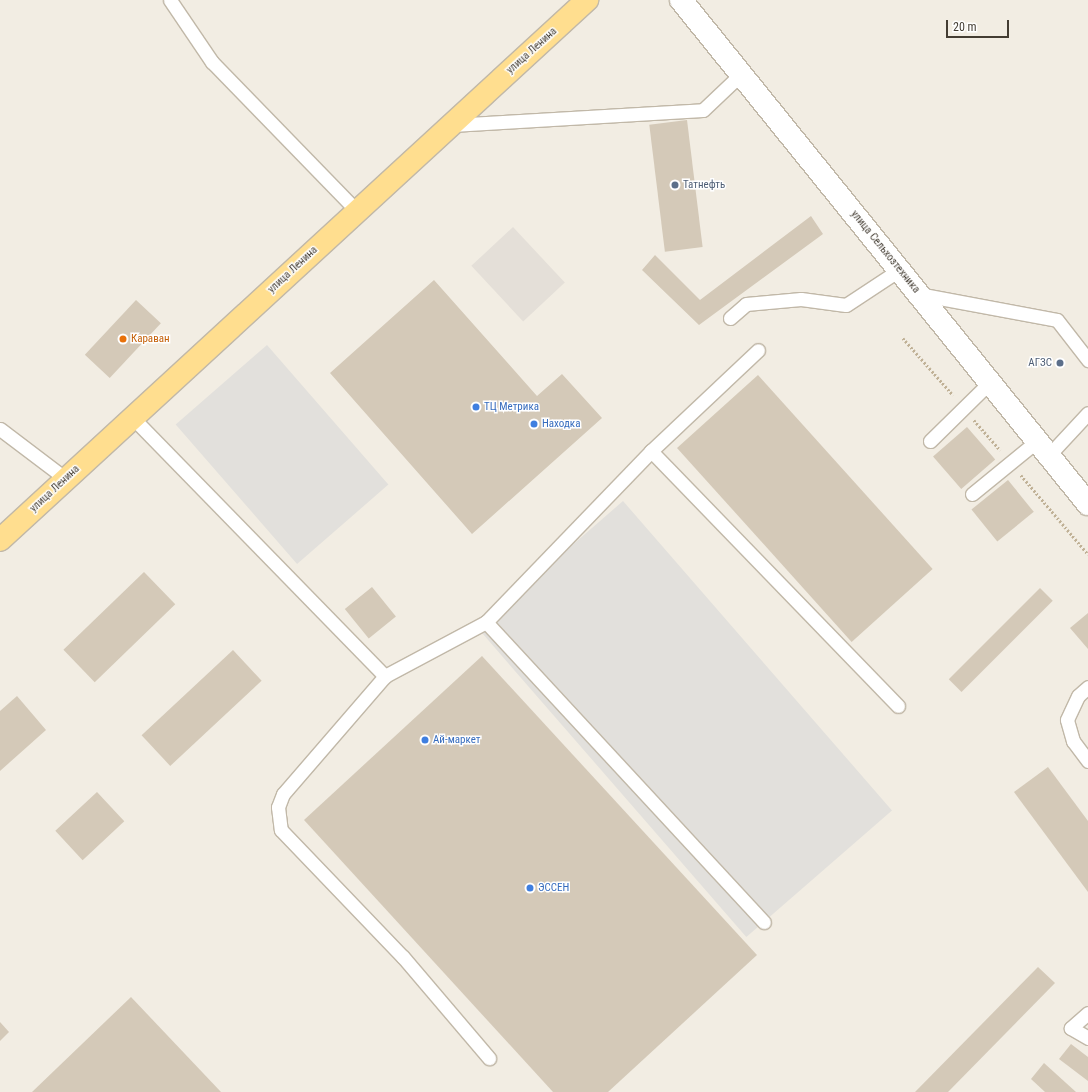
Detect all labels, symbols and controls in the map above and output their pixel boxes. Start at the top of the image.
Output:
scale bar [948,12,1011,38]
text: 20 m [953,20,977,34]
street label: улица Ленина [504,25,560,77]
place label: Татнефть [683,178,725,192]
marker: Татнефть [670,180,680,190]
street label: улица Сельхозтехника [848,208,922,296]
street label: улица Ленина [265,244,321,296]
place label: Караван [131,332,170,346]
marker: Караван [118,334,128,344]
place label: АГЗС [1028,356,1052,370]
marker: АГЗС [1055,358,1065,368]
place label: ТЦ Метрика [484,400,539,414]
marker: ТЦ Метрика [471,402,481,412]
place label: Находка [542,417,580,431]
marker: Находка [529,419,539,429]
street label: улица Ленина [27,463,83,515]
place label: Ай-маркет [433,733,480,747]
marker: Ай-маркет [420,735,430,745]
place label: ЭССЕН [538,881,569,895]
marker: ЭССЕН [525,883,535,893]

